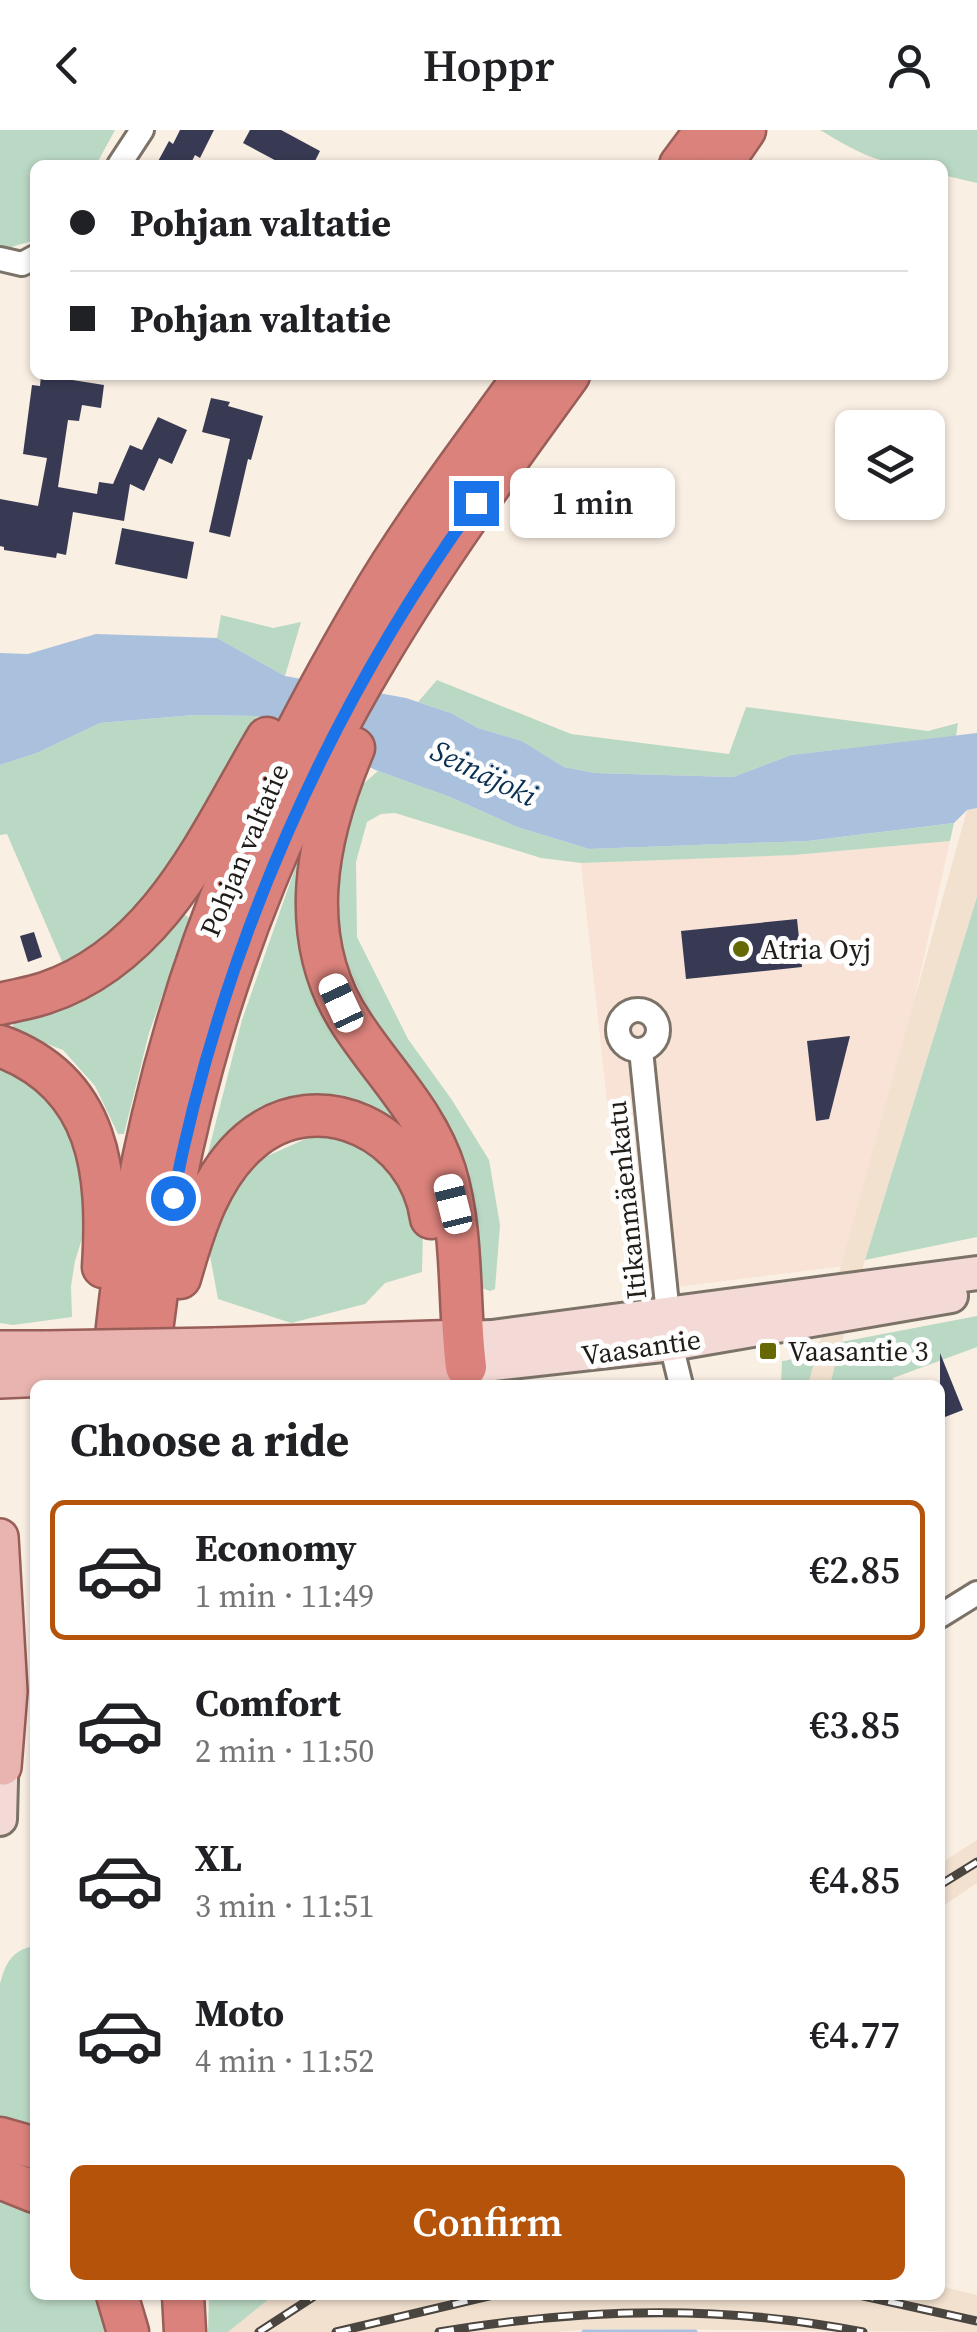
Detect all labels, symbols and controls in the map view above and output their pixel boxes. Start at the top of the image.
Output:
text: Hoppr [423,34,554,96]
icon: back [40,38,95,93]
icon: person [882,38,937,93]
text: Pohjan valtatie [130,197,391,249]
text: Pohjan valtatie [130,293,391,345]
map controls [835,410,945,520]
button: layers [835,410,945,520]
callout: 1 min [511,468,676,538]
route end [454,481,499,526]
text: 1 min [551,481,634,525]
water label: Seinäjoki [424,730,544,816]
street label: Pohjan valtatie [190,758,298,942]
place label: Atria Oyj [761,930,871,968]
marker: Atria Oyj [730,938,752,960]
car [315,969,367,1037]
street label: Itikanmäenkatu [597,1099,655,1301]
car [431,1171,475,1237]
route start [151,1176,196,1221]
street label: Vaasantie [579,1320,703,1374]
place label: Vaasantie 3 [788,1332,928,1370]
marker: Vaasantie 3 [757,1340,779,1362]
text: Choose a ride [70,1409,349,1471]
text: Economy [195,1522,357,1574]
icon: car [75,1525,165,1615]
text: €2.85 [810,1544,900,1596]
text: 1 min · 11:49 [195,1574,374,1618]
text: Comfort [195,1677,341,1729]
icon: car [75,1680,165,1770]
text: €3.85 [810,1699,900,1751]
text: 2 min · 11:50 [195,1729,374,1773]
text: XL [195,1832,242,1884]
icon: car [75,1835,165,1925]
text: €4.85 [810,1854,900,1906]
text: 3 min · 11:51 [195,1884,374,1928]
text: Moto [195,1987,284,2039]
icon: car [75,1990,165,2080]
text: €4.77 [810,2009,900,2061]
text: 4 min · 11:52 [195,2039,374,2083]
button: Confirm [70,2165,905,2280]

